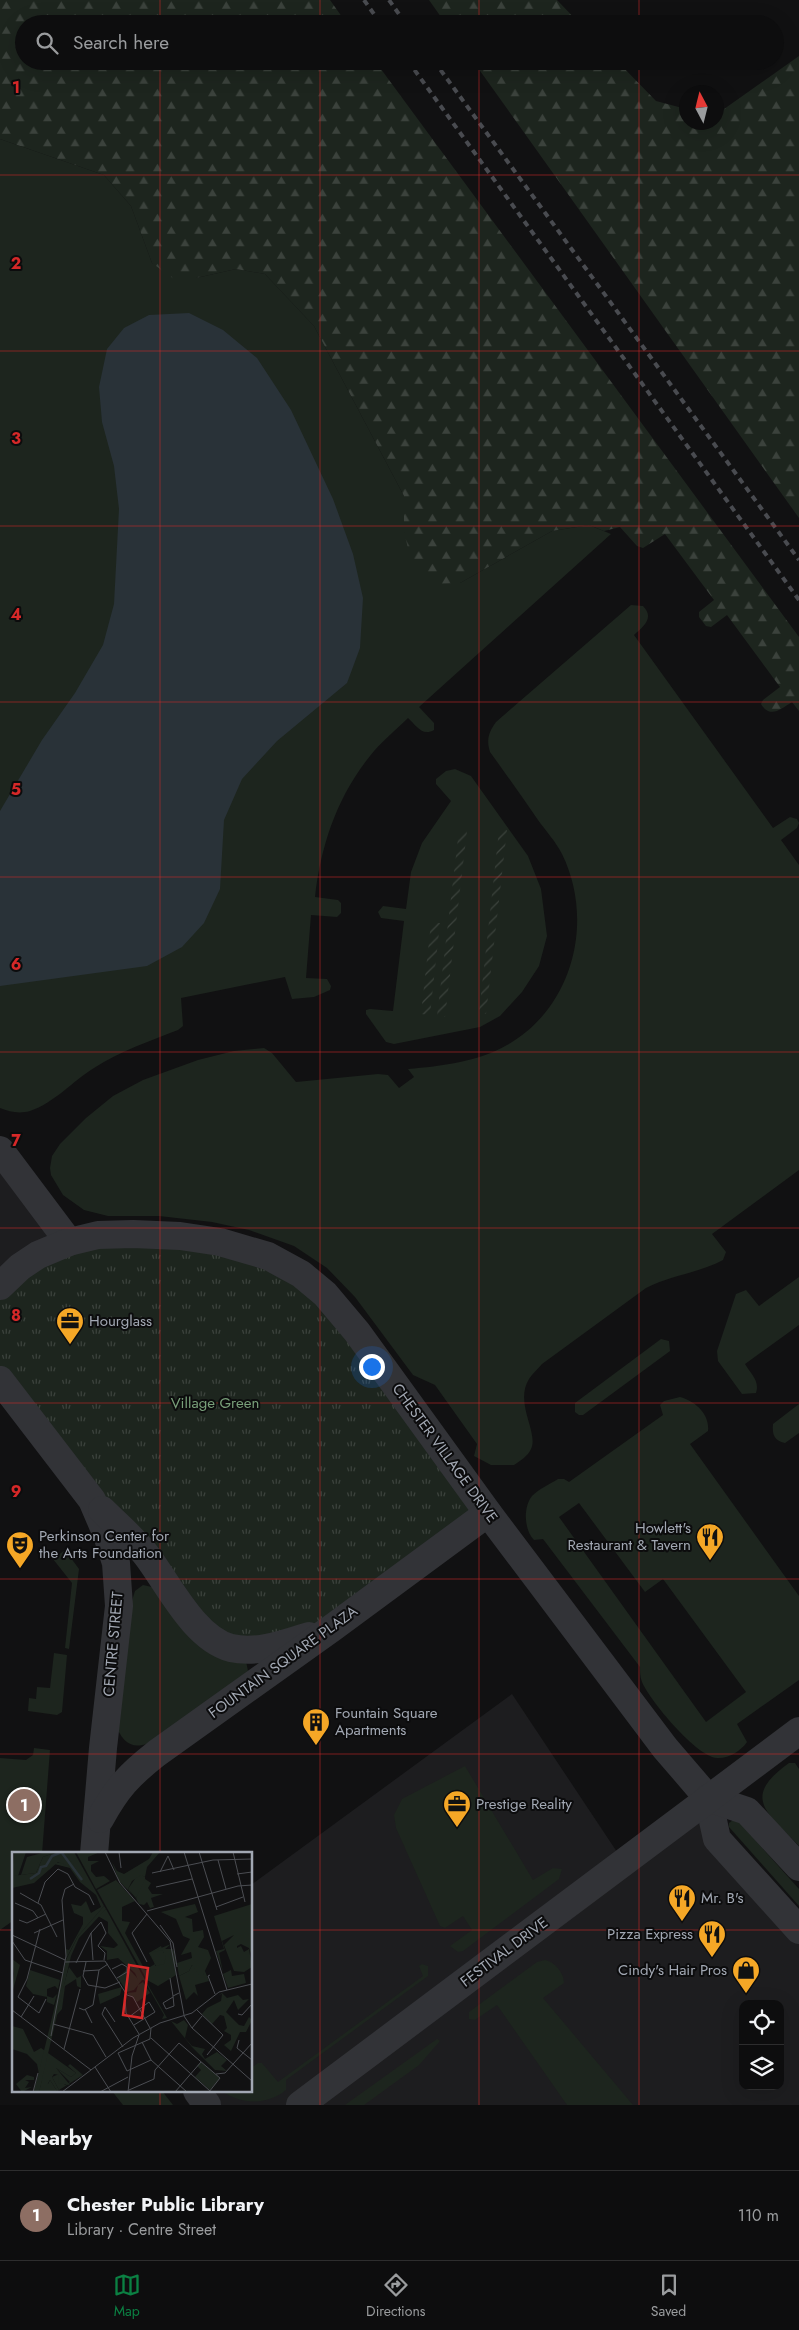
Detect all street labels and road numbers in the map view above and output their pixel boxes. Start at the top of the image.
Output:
street label: CHESTER VILLAGE DRIVE [387,1379,503,1527]
street label: CENTRE STREET [97,1591,129,1697]
street label: FOUNTAIN SQUARE PLAZA [204,1600,362,1724]
street label: FESTIVAL DRIVE [456,1912,552,1992]

